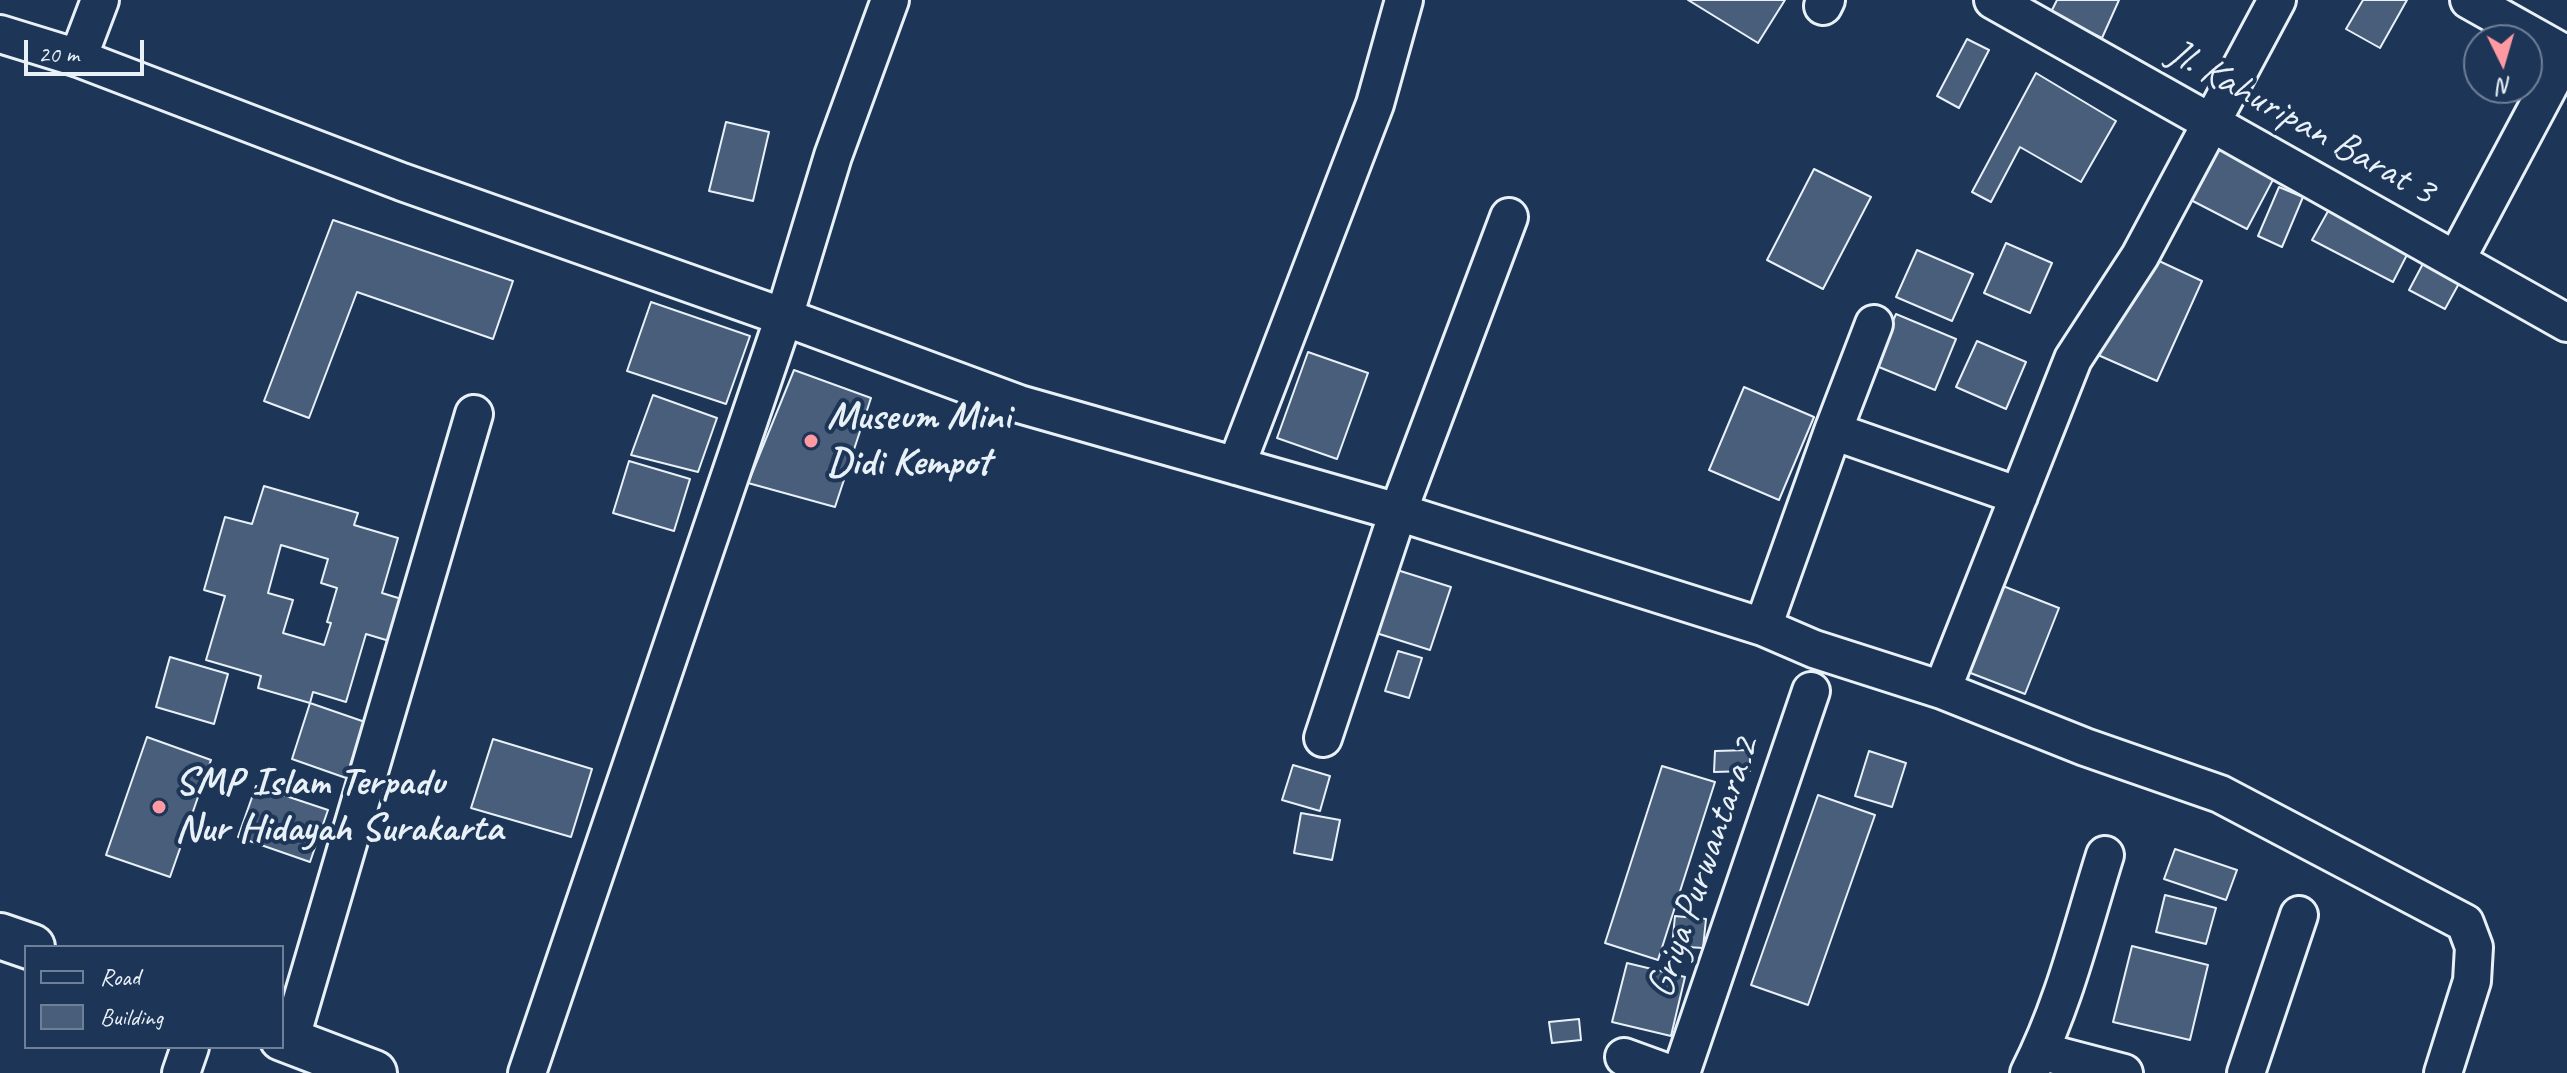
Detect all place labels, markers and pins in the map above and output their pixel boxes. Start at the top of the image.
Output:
place label: Museum Mini Didi Kempot [827,394,1010,488]
marker: Museum Mini Didi Kempot [802,432,820,450]
place label: SMP Islam Terpadu Nur Hidayah Surakarta [175,760,503,854]
marker: SMP Islam Terpadu Nur Hidayah Surakarta [150,798,168,816]

